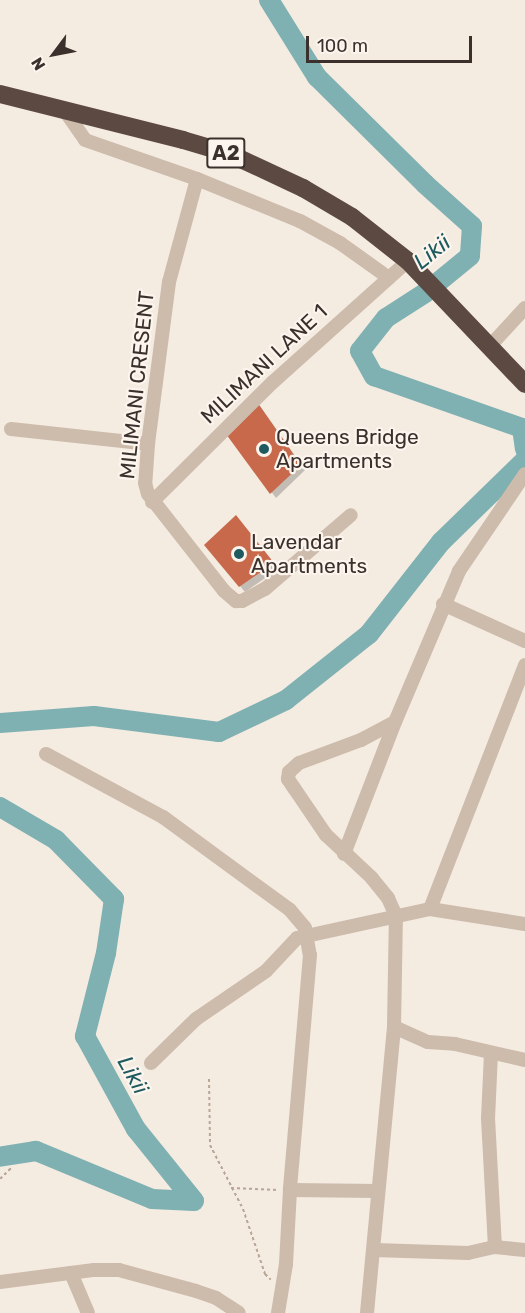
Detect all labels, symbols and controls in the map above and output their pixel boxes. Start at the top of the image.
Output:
north arrow [24,24,84,84]
scale bar [309,24,476,62]
text: 100 m [317,35,368,57]
text: N [27,54,49,74]
road number: A2 [205,136,247,170]
water label: Likii [408,229,456,275]
street label: MILIMANI CRESENT [115,290,159,480]
street label: MILIMANI LANE 1 [196,299,332,429]
place label: Queens Bridge Apartments [276,424,419,474]
marker: Queens Bridge Apartments [257,442,271,456]
place label: Lavendar Apartments [251,529,367,579]
marker: Lavendar Apartments [232,547,246,561]
water label: Likii [112,1051,154,1099]

